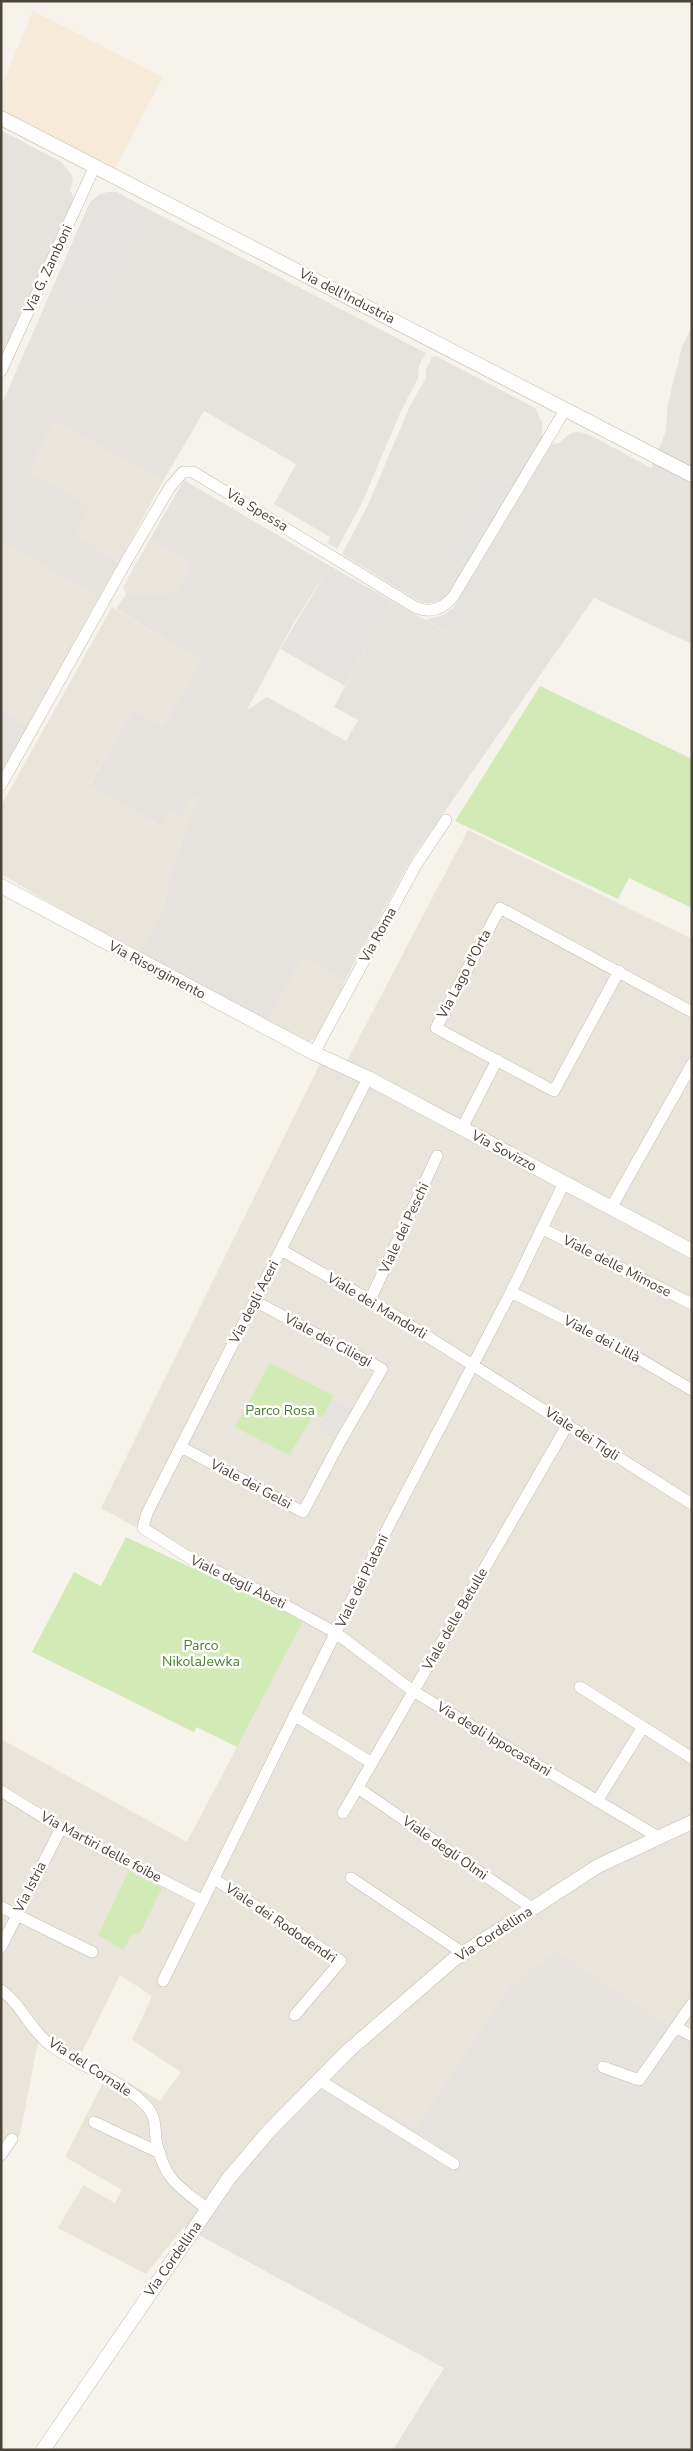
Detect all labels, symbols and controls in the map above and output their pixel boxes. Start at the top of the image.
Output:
street label: Via G. Zamboni [19,222,77,317]
street label: Via dell'Industria [295,263,398,328]
street label: Via Spessa [222,484,291,536]
street label: Via Roma [355,904,401,967]
street label: Via Lago d'Orta [432,926,495,1023]
street label: Via Risorgimento [104,936,209,1004]
street label: Via Sovizzo [467,1125,540,1176]
street label: Viale dei Peschi [374,1179,433,1277]
street label: Viale delle Mimose [559,1230,675,1302]
street label: Via degli Aceri [224,1257,283,1348]
street label: Viale dei Mandorli [323,1268,431,1343]
street label: Viale dei Ciliegi [280,1308,375,1371]
street label: Viale dei Lillà [559,1310,644,1367]
park label: Parco Rosa [245,1401,315,1420]
street label: Viale dei Tigli [540,1402,623,1465]
street label: Viale dei Gelsi [206,1454,295,1513]
street label: Viale dei Platani [331,1531,393,1632]
street label: Viale degli Abeti [186,1550,289,1613]
street label: Viale delle Betulle [417,1564,492,1675]
park label: Parco NikolaJewka [162,1636,240,1671]
street label: Via degli Ippocastani [432,1697,555,1781]
street label: Via Martiri delle foibe [36,1807,165,1887]
street label: Viale degli Olmi [398,1811,492,1885]
street label: Via Istria [9,1858,51,1917]
street label: Viale dei Rododendri [221,1878,341,1967]
street label: Via Cordellina [451,1902,536,1966]
street label: Via del Cornale [44,2032,135,2101]
street label: Via Cordellina [139,2217,206,2301]

